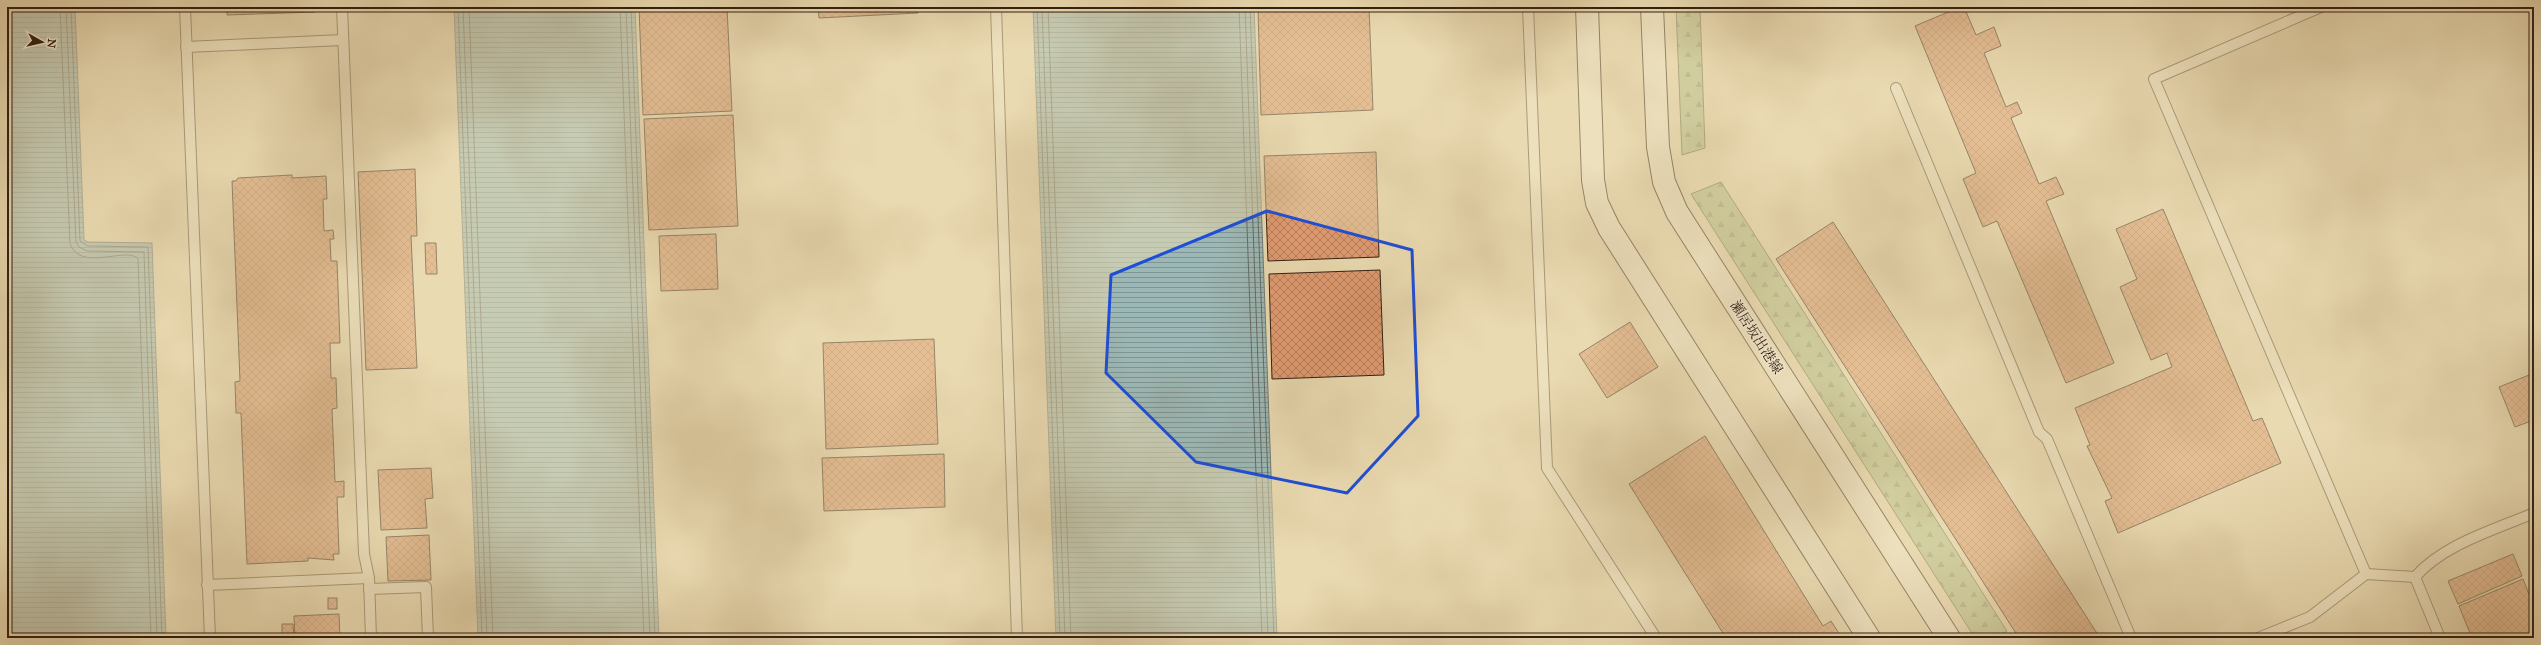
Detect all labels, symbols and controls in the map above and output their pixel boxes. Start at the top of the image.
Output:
north arrow [22,22,62,62]
text: N [44,38,58,50]
street label: 瀬居坂出港線 [1727,297,1787,377]

